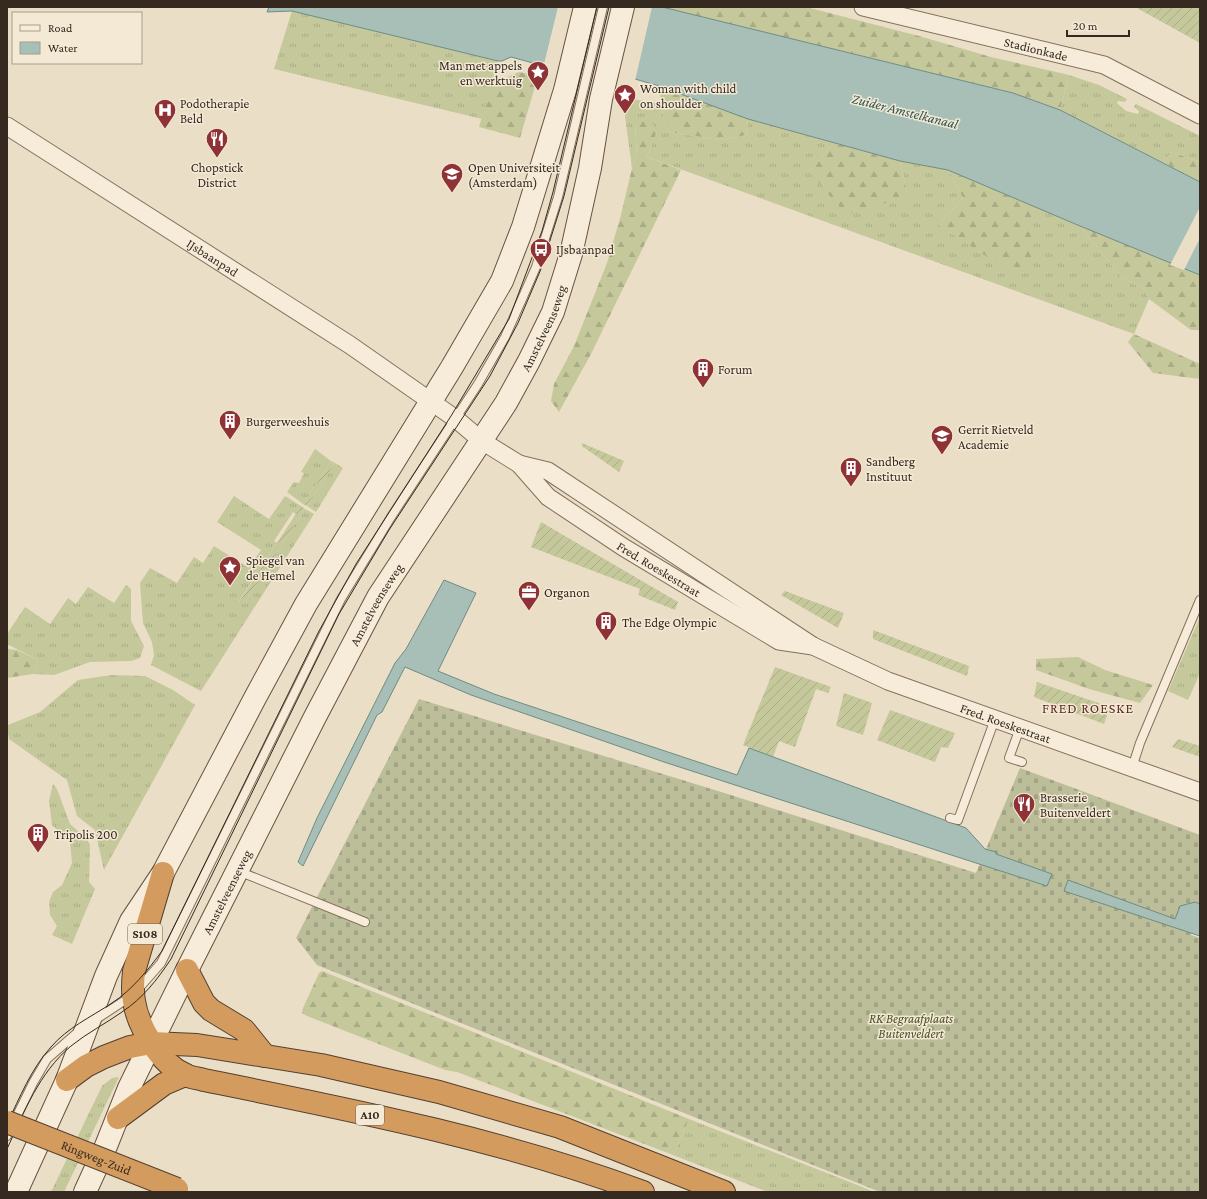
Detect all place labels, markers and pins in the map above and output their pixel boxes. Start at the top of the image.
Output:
place label: Man met appels en werktuig [439,58,523,88]
place icon: Man met appels en werktuig [525,59,551,92]
place label: Woman with child on shoulder [640,81,737,111]
place icon: Woman with child on shoulder [612,82,638,115]
place label: Podotherapie Beld [180,96,250,126]
hospital icon: Podotherapie Beld [152,97,178,130]
restaurant icon: Chopstick District [204,126,230,159]
place label: Chopstick District [191,160,244,190]
place label: Open Universiteit (Amsterdam) [468,160,560,191]
school or university icon: Open Universiteit (Amsterdam) [439,161,465,194]
bus stop icon: IJsbaanpad [528,236,554,269]
place label: IJsbaanpad [556,242,614,257]
building icon: Forum [690,356,716,389]
place label: Forum [718,362,753,377]
building icon: Burgerweeshuis [217,408,243,441]
place label: Burgerweeshuis [246,414,329,429]
place label: Gerrit Rietveld Academie [958,422,1034,452]
school or university icon: Gerrit Rietveld Academie [929,423,955,456]
place label: Sandberg Instituut [866,454,916,484]
building icon: Sandberg Instituut [838,455,864,488]
place label: Spiegel van de Hemel [246,553,305,583]
place icon: Spiegel van de Hemel [217,554,243,587]
office icon: Organon [516,579,542,612]
place label: Organon [544,585,590,600]
building icon: The Edge Olympic [593,609,619,642]
place label: The Edge Olympic [622,615,717,630]
place label: Brasserie Buitenveldert [1040,790,1111,820]
restaurant icon: Brasserie Buitenveldert [1011,791,1037,824]
building icon: Tripolis 200 [25,821,51,854]
place label: Tripolis 200 [54,827,118,842]

